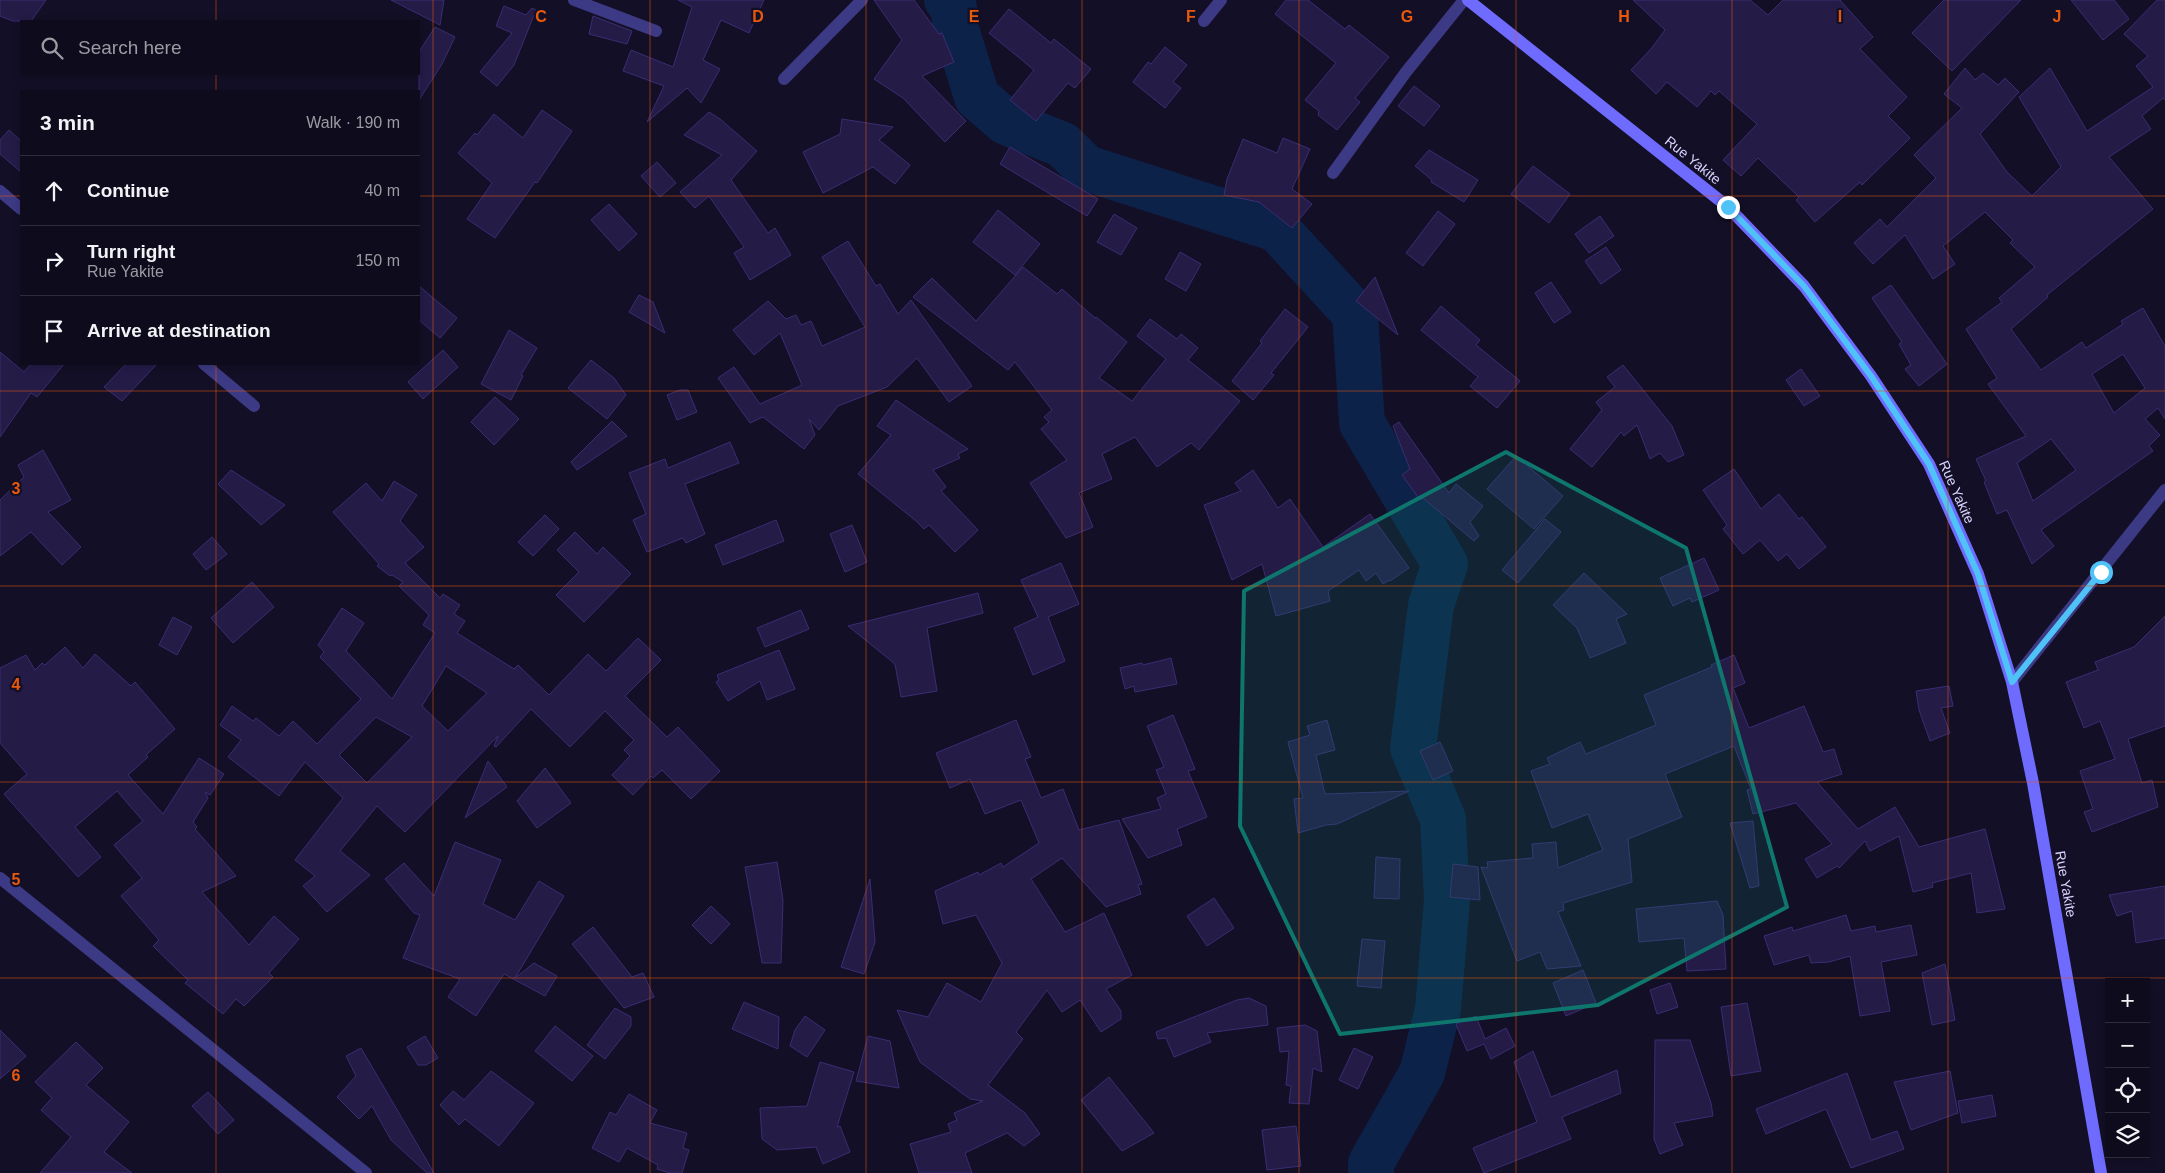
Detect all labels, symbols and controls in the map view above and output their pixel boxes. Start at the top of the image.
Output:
text: C [535,8,547,25]
text: D [752,8,764,25]
text: E [969,8,980,25]
text: F [1186,8,1196,25]
text: G [1401,8,1413,25]
text: H [1618,8,1630,25]
text: I [1838,8,1842,25]
text: J [2053,8,2061,25]
search box [20,20,420,75]
icon: search [38,34,66,62]
text: Search here [78,37,182,58]
text: 3 min [40,111,95,134]
text: Walk · 190 m [306,114,400,131]
street label: Rue Yakite [1662,133,1724,187]
icon: ahead [40,177,68,205]
text: Continue [87,180,169,201]
text: 40 m [364,182,400,199]
route end [1717,196,1740,219]
text: Turn right [87,241,175,262]
icon: right [40,247,68,275]
text: 150 m [356,252,400,269]
text: Rue Yakite [87,263,164,280]
icon: arrive [40,317,68,345]
text: Arrive at destination [87,320,271,341]
street label: Rue Yakite [1936,458,1978,526]
text: 3 [12,480,21,497]
route start [2090,561,2113,584]
text: 4 [12,676,21,693]
street label: Rue Yakite [2052,850,2080,919]
text: 5 [12,871,21,888]
map controls [2105,978,2150,1158]
button: + [2105,978,2150,1023]
button: − [2105,1023,2150,1068]
text: 6 [12,1067,21,1084]
button: locate [2105,1068,2150,1113]
button: layers [2105,1113,2150,1158]

